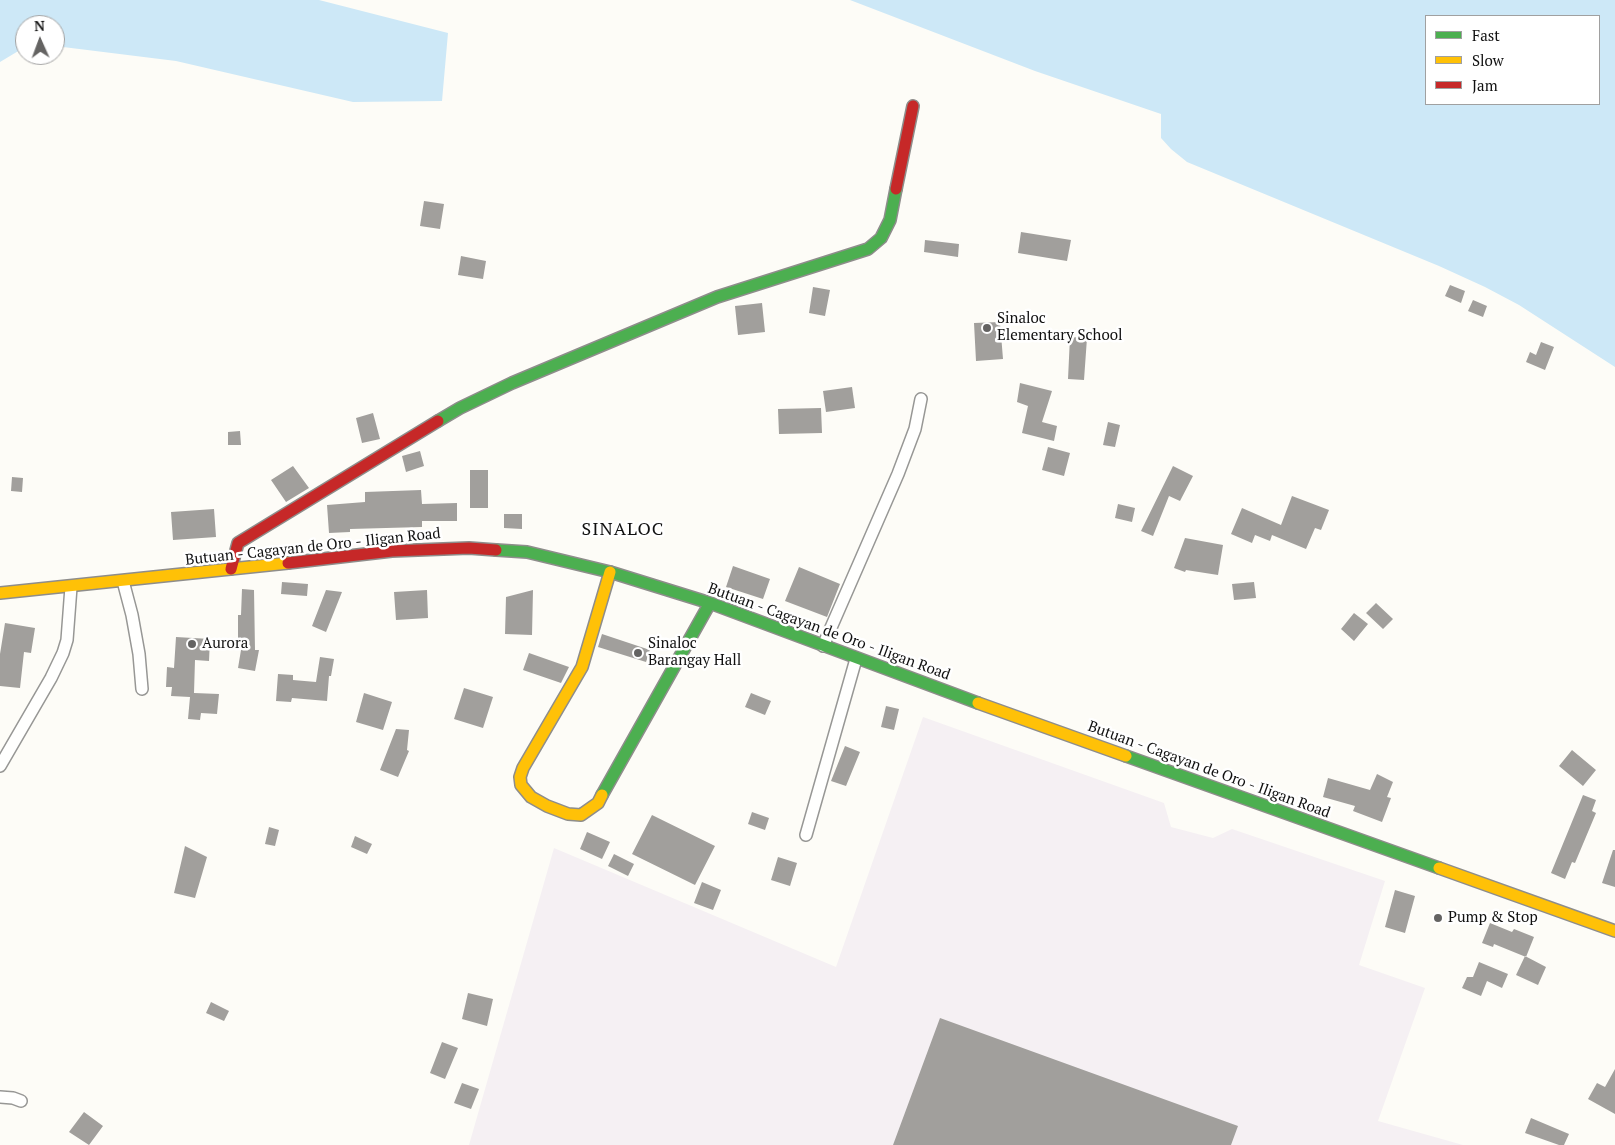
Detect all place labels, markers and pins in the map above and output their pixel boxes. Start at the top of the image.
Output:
place label: Sinaloc Elementary School [997,310,1123,345]
marker: Sinaloc Elementary School [981,322,993,334]
place label: Aurora [202,635,248,653]
place label: Sinaloc Barangay Hall [648,635,741,670]
marker: Aurora [186,638,198,650]
marker: Sinaloc Barangay Hall [632,647,644,659]
place label: Pump & Stop [1448,909,1538,927]
marker: Pump & Stop [1432,912,1444,924]

